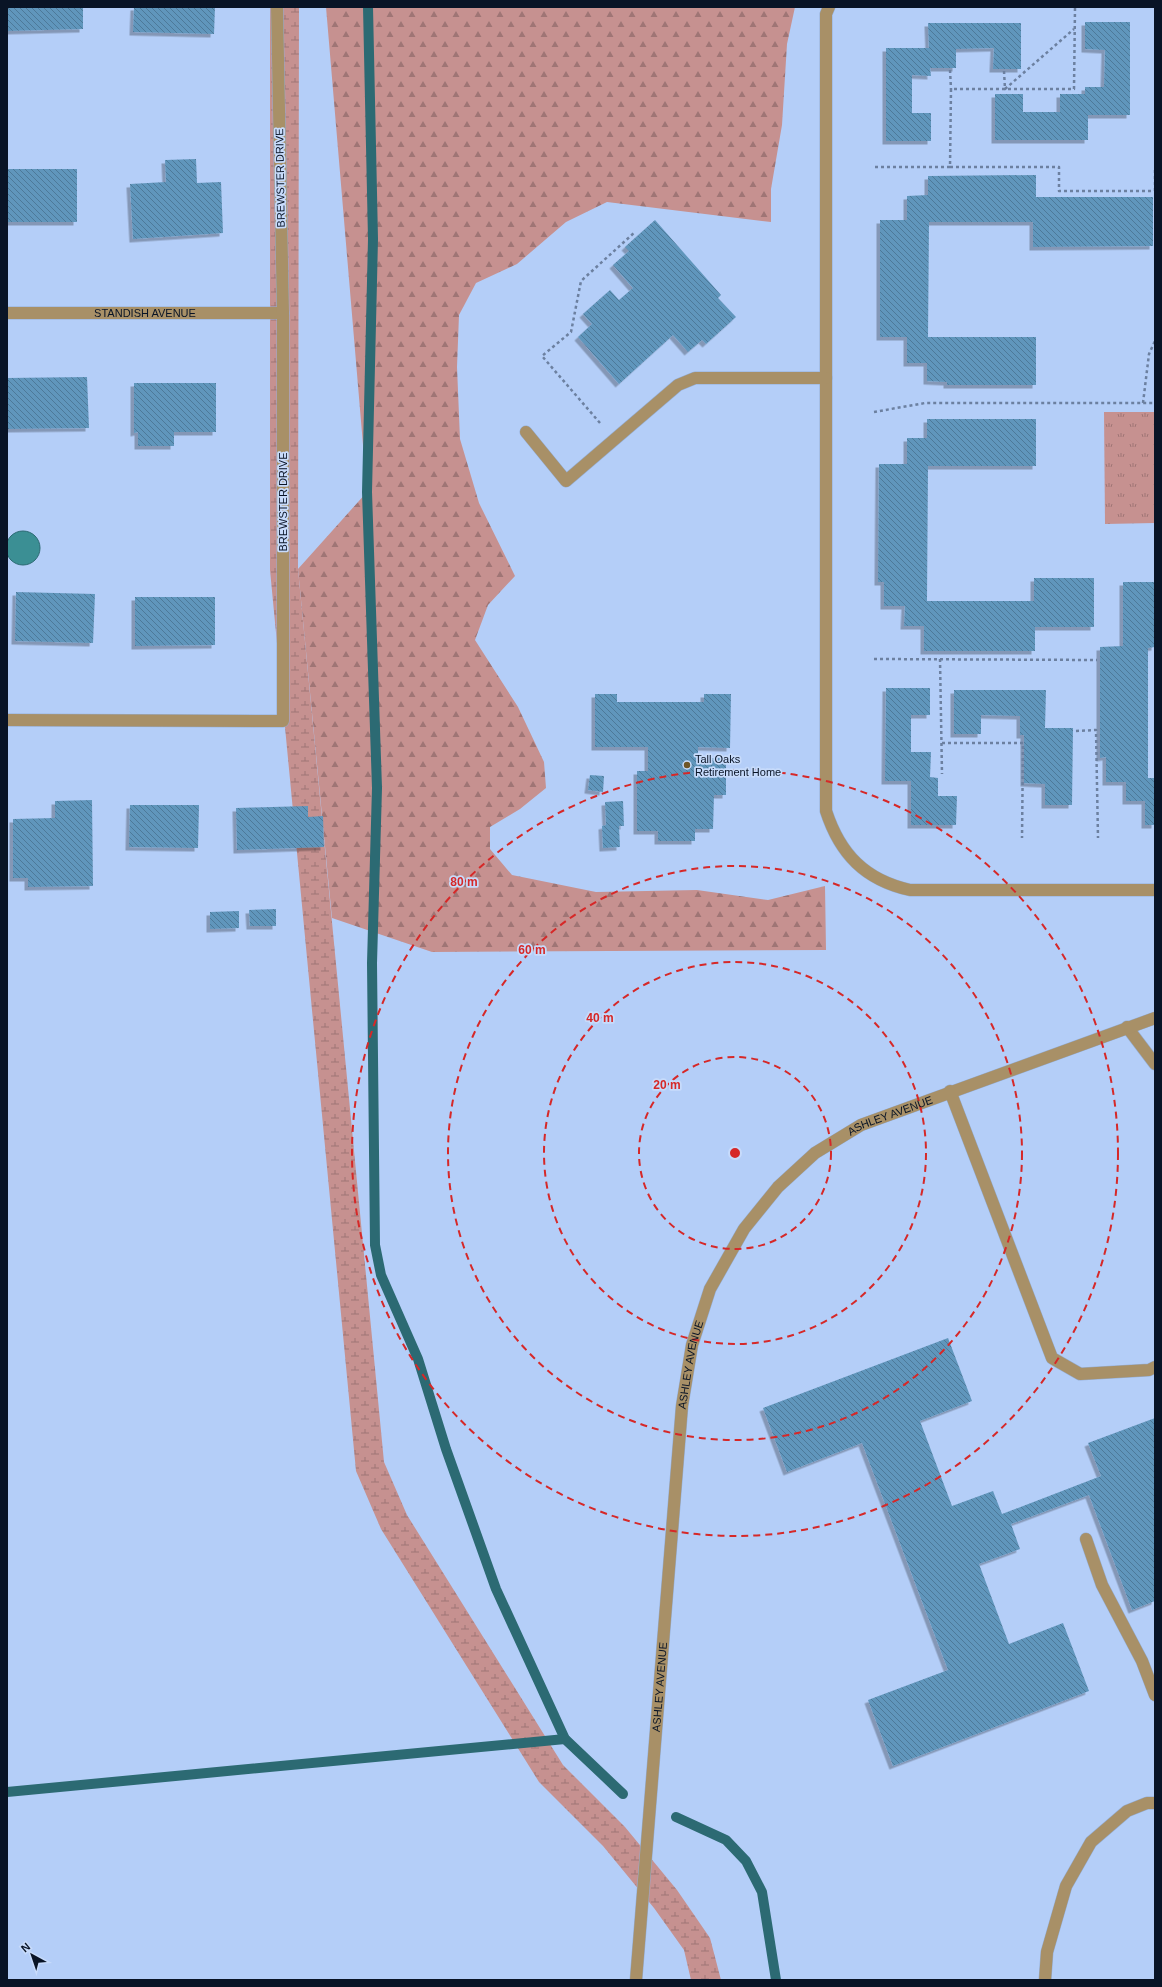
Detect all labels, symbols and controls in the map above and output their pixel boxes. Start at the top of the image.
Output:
street label: BREWSTER DRIVE [273,128,287,228]
street label: STANDISH AVENUE [94,307,196,319]
street label: BREWSTER DRIVE [277,452,289,552]
place label: Tall Oaks Retirement Home [695,753,781,778]
marker: Tall Oaks Retirement Home [682,760,692,770]
text: 80 m [450,875,478,889]
text: 60 m [518,943,546,957]
text: 40 m [586,1011,614,1025]
text: 20 m [653,1078,681,1092]
street label: ASHLEY AVENUE [845,1094,934,1138]
centre of rings [728,1146,742,1160]
street label: ASHLEY AVENUE [676,1319,705,1410]
street label: ASHLEY AVENUE [650,1642,669,1732]
north arrow [12,1935,52,1975]
text: N [19,1940,33,1954]

